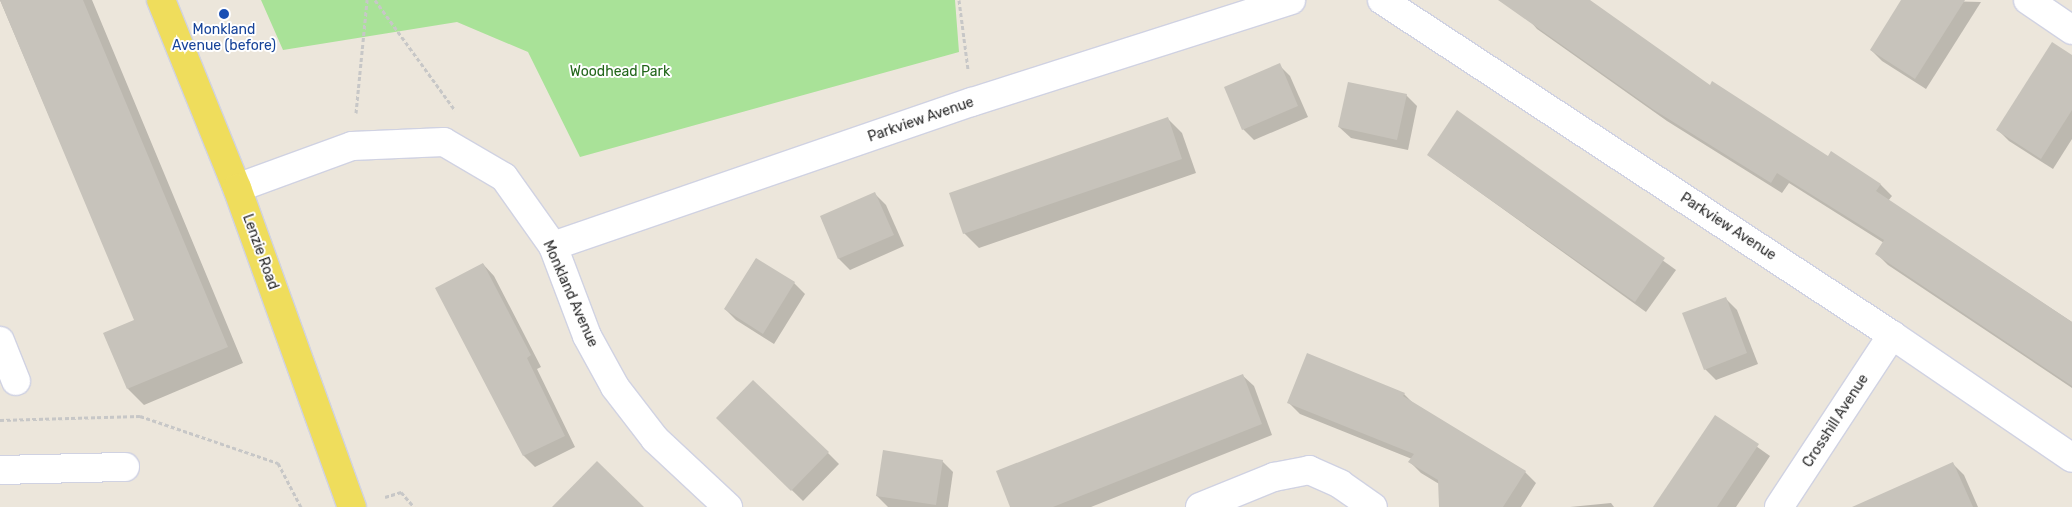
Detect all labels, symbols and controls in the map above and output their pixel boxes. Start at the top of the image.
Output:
marker: Monkland Avenue (before) [218,8,230,20]
place label: Monkland Avenue (before) [172,22,276,54]
park label: Woodhead Park [570,64,670,80]
street label: Parkview Avenue [866,94,976,146]
street label: Parkview Avenue [1677,190,1779,264]
street label: Lenzie Road [239,212,281,292]
street label: Monkland Avenue [539,238,601,350]
street label: Crosshill Avenue [1800,371,1872,471]

